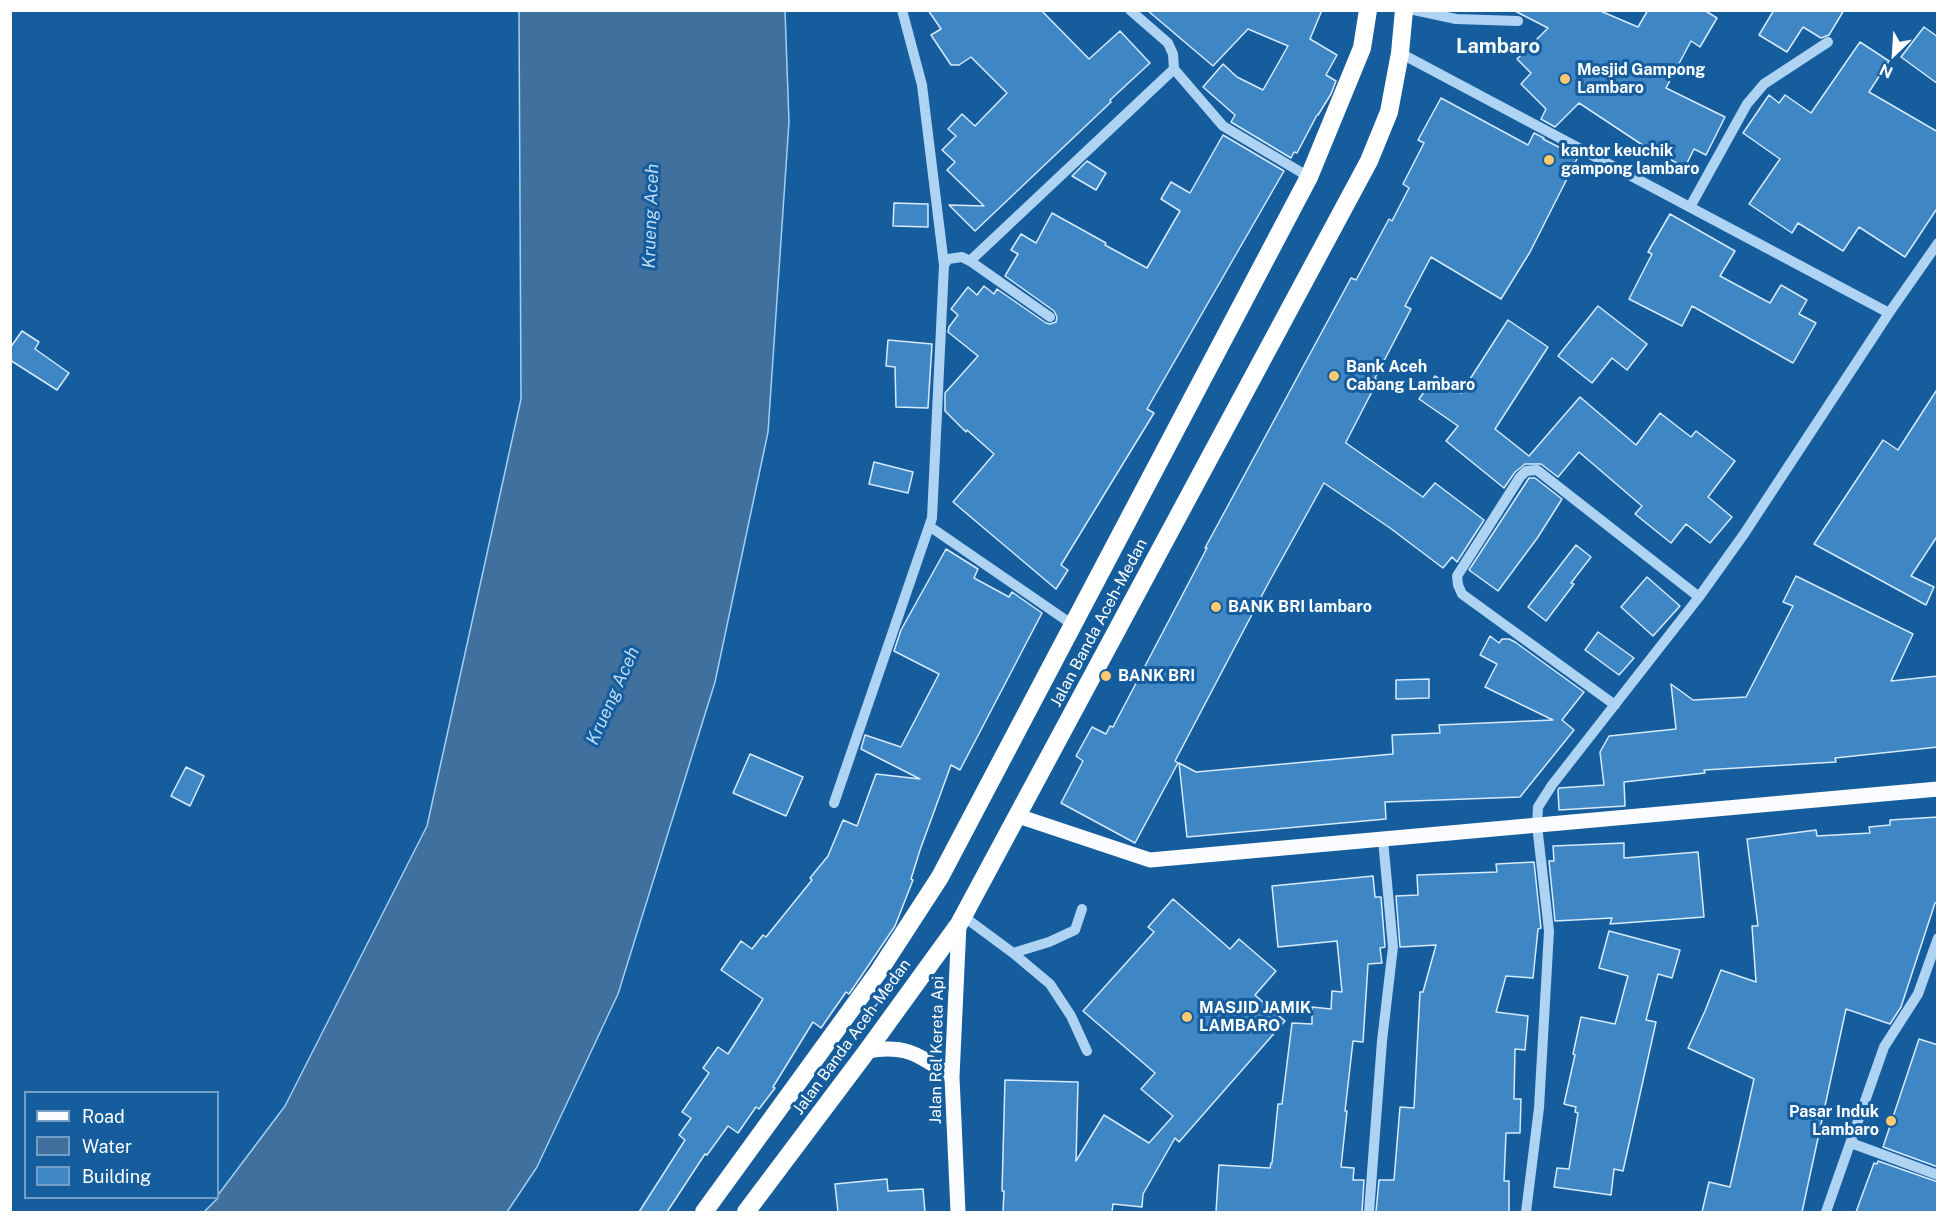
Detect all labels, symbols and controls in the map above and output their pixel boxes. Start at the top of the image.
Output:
north arrow [1864,24,1924,84]
district label: Lambaro [1456,35,1540,59]
place label: Mesjid Gampong Lambaro [1577,60,1705,98]
text: N [1877,60,1896,82]
marker: Mesjid Gampong Lambaro [1558,72,1572,86]
place label: kantor keuchik gampong lambaro [1561,141,1699,179]
marker: kantor keuchik gampong lambaro [1542,153,1556,167]
water label: Krueng Aceh [638,163,664,269]
place label: Bank Aceh Cabang Lambaro [1346,357,1475,395]
marker: Bank Aceh Cabang Lambaro [1327,369,1341,383]
street label: Jalan Banda Aceh-Medan [1046,536,1152,710]
place label: BANK BRI lambaro [1228,597,1372,617]
marker: BANK BRI lambaro [1209,600,1223,614]
water label: Krueng Aceh [582,644,644,748]
place label: BANK BRI [1118,666,1195,686]
marker: BANK BRI [1099,669,1113,683]
street label: Jalan Banda Aceh-Medan [789,955,915,1119]
street label: Jalan Rel Kereta Api [926,976,948,1124]
place label: MASJID JAMIK LAMBARO [1199,998,1311,1036]
marker: MASJID JAMIK LAMBARO [1180,1010,1194,1024]
legend [24,1091,219,1199]
place label: Pasar Induk Lambaro [1789,1102,1879,1140]
text: Road [82,1106,125,1127]
marker: Pasar Induk Lambaro [1884,1114,1898,1128]
text: Water [82,1136,132,1157]
text: Building [82,1166,151,1187]

